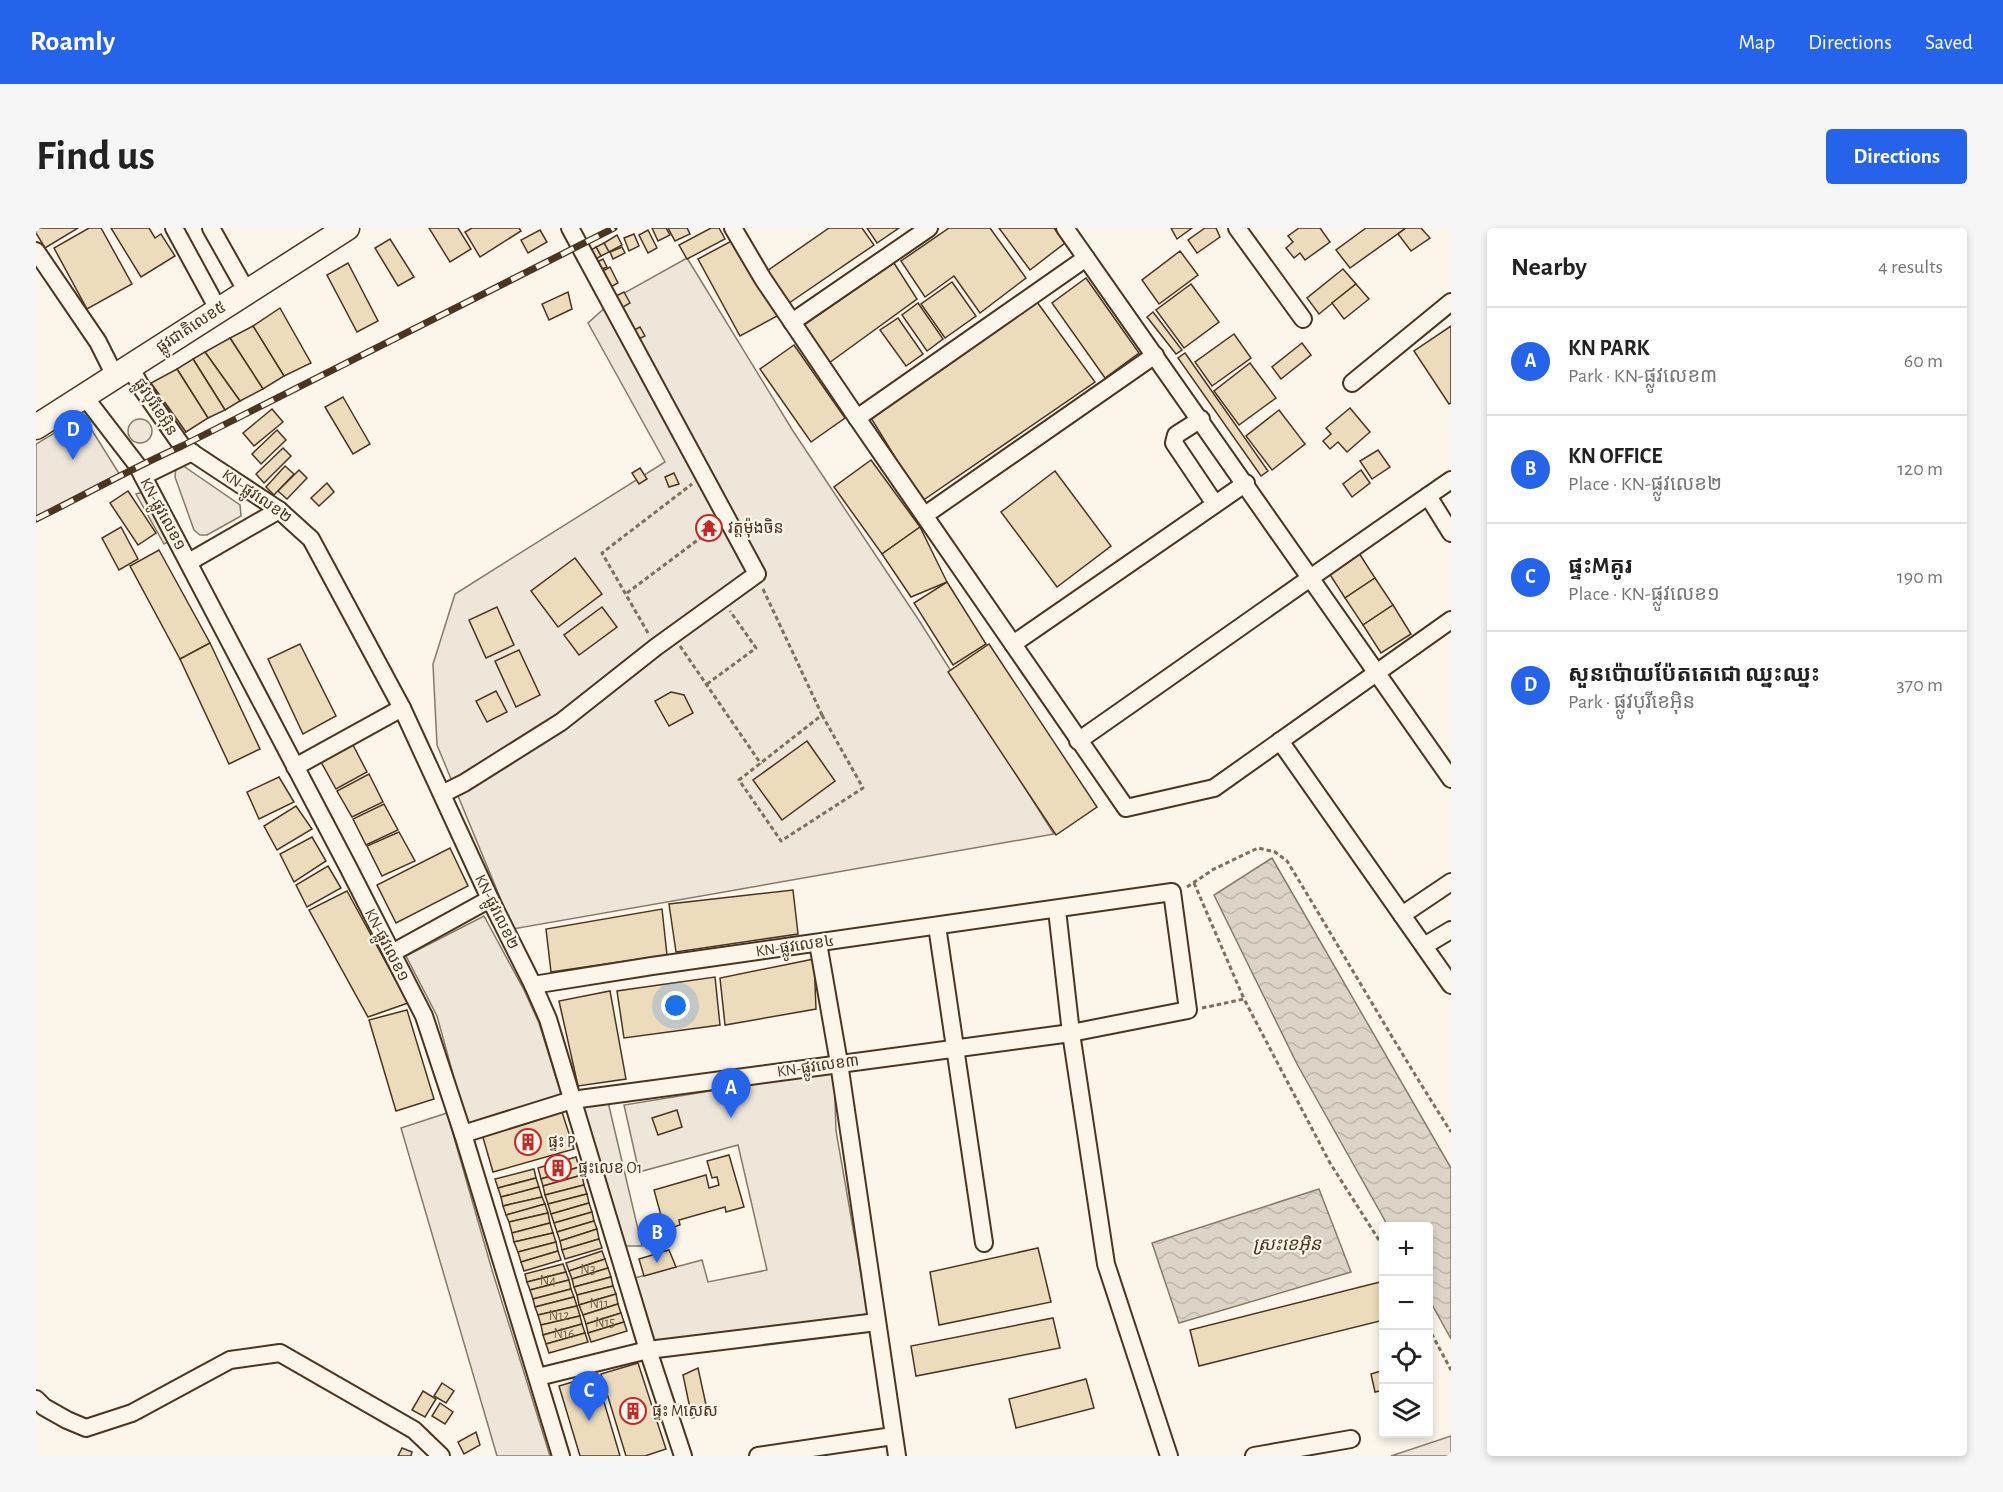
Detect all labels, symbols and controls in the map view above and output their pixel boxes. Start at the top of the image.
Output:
text: Roamly [30,28,115,56]
text: Map [1739,32,1775,53]
text: Directions [1808,32,1892,53]
text: Saved [1925,32,1973,53]
button: Directions [1826,129,1967,184]
text: Find us [36,135,155,177]
text: Nearby [1511,254,1587,280]
text: 4 results [1878,257,1943,277]
street label: ផ្លូវជាតិលេខ៥ [152,297,232,360]
text: KN PARK [1568,337,1649,359]
text: A [1525,351,1537,371]
text: 60 m [1904,351,1943,371]
text: Park · KN-ផ្លូវលេខ៣ [1568,366,1717,386]
street label: ផ្លូវបុរីខេអ៊ិន [127,374,182,442]
pin: D [54,410,93,460]
text: KN OFFICE [1568,445,1662,467]
text: B [1525,459,1536,479]
text: 120 m [1897,459,1943,479]
street label: KN-ផ្លូវលេខ២ [216,466,295,531]
text: Place · KN-ផ្លូវលេខ២ [1568,474,1722,494]
street label: KN-ផ្លូវលេខ១ [132,475,189,555]
temple icon: វត្តម៉ុងចិន [694,513,724,543]
place label: វត្តម៉ុងចិន [728,517,784,538]
text: ផ្ទះMគូរ [1568,555,1633,577]
text: C [1525,567,1536,587]
text: 190 m [1897,567,1943,587]
text: Place · KN-ផ្លូវលេខ១ [1568,584,1720,604]
text: សួនប៉ោយប៉ែតតេជោ ឈ្នះឈ្នះ [1568,663,1820,685]
text: D [1524,675,1537,695]
text: 370 m [1897,675,1943,695]
text: Park · ផ្លូវបុរីខេអ៊ិន [1568,692,1695,712]
street label: KN-ផ្លូវលេខ២ [467,872,522,954]
street label: KN-ផ្លូវលេខ១ [357,906,412,987]
street label: KN-ផ្លូវលេខ៤ [755,933,836,965]
your location [661,991,690,1020]
street label: KN-ផ្លូវលេខ៣ [776,1052,861,1085]
pin: A [712,1068,750,1118]
building icon: ផ្ទះ P [513,1127,543,1157]
place label: ផ្ទះ P [548,1134,575,1151]
building icon: ផ្ទះលេខ O1 [543,1153,573,1183]
place label: ផ្ទះលេខ O1 [578,1160,642,1177]
pin: B [638,1214,676,1263]
map controls [1379,1222,1433,1438]
button: + [1379,1222,1433,1276]
water label: ស្រះខេអ៊ិន [1253,1235,1322,1255]
house number: N3 [580,1263,596,1277]
house number: N4 [540,1274,556,1288]
button: − [1379,1276,1433,1330]
house number: N11 [589,1297,609,1311]
house number: N12 [549,1309,569,1323]
house number: N15 [595,1316,615,1330]
house number: N16 [554,1327,574,1341]
button: locate [1379,1330,1433,1384]
pin: C [570,1372,608,1421]
button: layers [1379,1384,1433,1438]
building icon: ផ្ទះ Mសេស [618,1396,648,1426]
place label: ផ្ទះ Mសេស [652,1403,718,1420]

